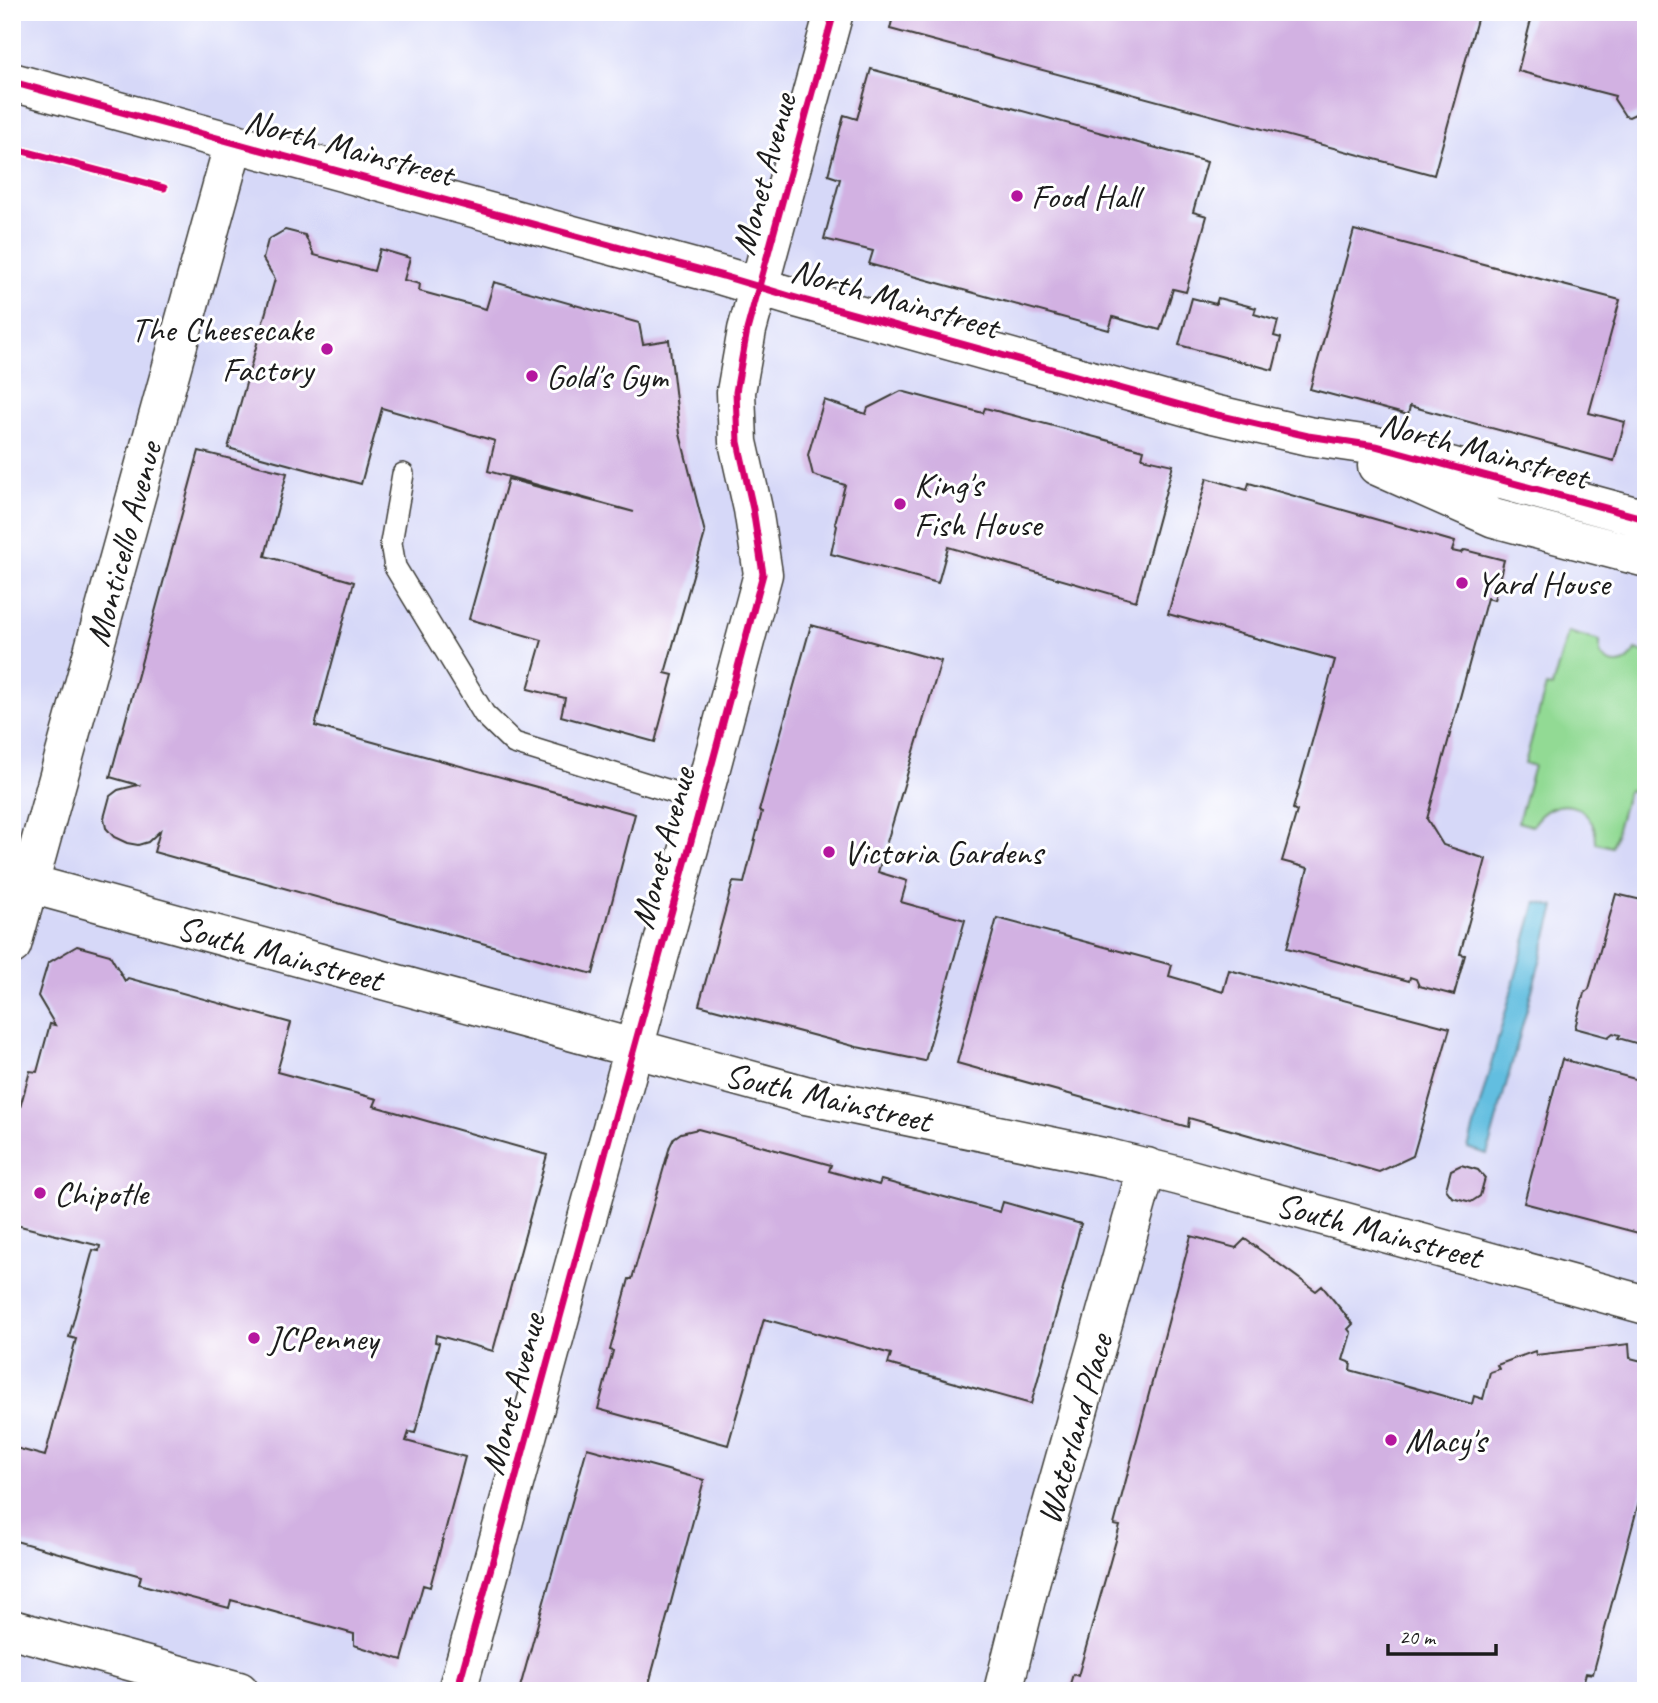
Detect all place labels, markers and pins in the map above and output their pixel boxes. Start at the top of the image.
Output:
place label: Food Hall [1031,174,1145,219]
marker: Food Hall [1009,188,1025,204]
place label: The Cheesecake Factory [131,307,316,392]
marker: The Cheesecake Factory [319,341,335,357]
place label: Gold's Gym [546,354,670,399]
marker: Gold's Gym [524,368,540,384]
place label: King's Fish House [914,462,1044,547]
marker: King's Fish House [892,496,908,512]
place label: Yard House [1476,561,1612,606]
marker: Yard House [1454,575,1470,591]
place label: Victoria Gardens [843,830,1046,875]
marker: Victoria Gardens [821,844,837,860]
place label: Chipotle [54,1171,150,1216]
marker: Chipotle [32,1185,48,1201]
place label: JCPenney [266,1316,381,1361]
marker: JCPenney [246,1330,262,1346]
place label: Macy's [1405,1418,1489,1463]
marker: Macy's [1383,1432,1399,1448]

